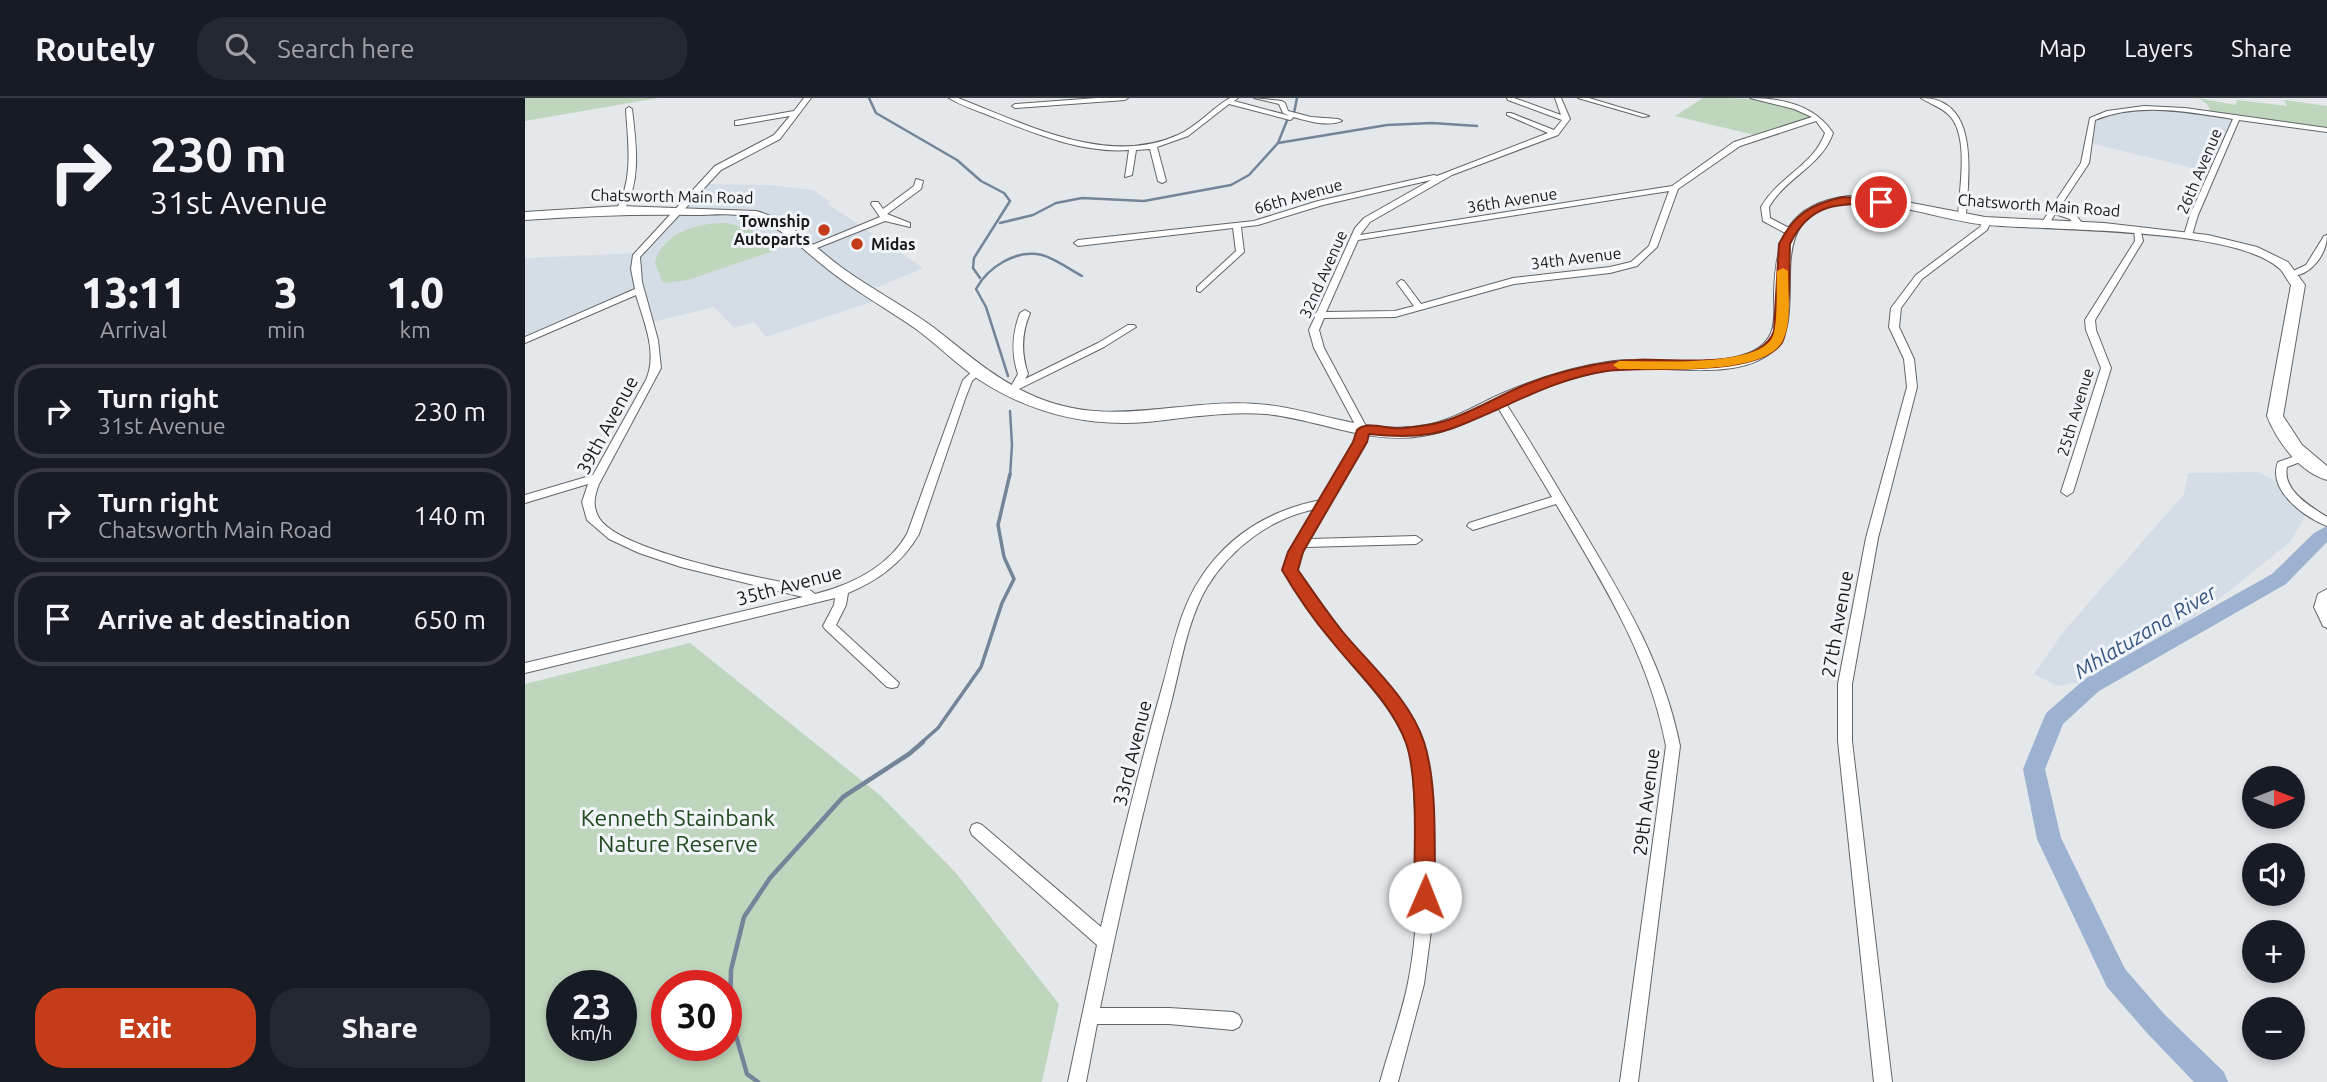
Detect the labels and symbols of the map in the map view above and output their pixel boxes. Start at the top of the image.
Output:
street label: 26th Avenue [2173,126,2225,216]
pin [1851,172,1911,232]
street label: 66th Avenue [1252,175,1344,217]
street label: 36th Avenue [1466,184,1558,216]
street label: Chatsworth Main Road [590,186,754,206]
street label: Chatsworth Main Road [1957,190,2121,220]
place label: Township Autoparts [734,212,810,248]
marker: Township Autoparts [816,222,832,238]
street label: 32nd Avenue [1296,227,1350,321]
place label: Midas [871,235,916,253]
marker: Midas [849,236,865,252]
street label: 34th Avenue [1530,244,1622,272]
street label: 25th Avenue [2053,366,2097,458]
street label: 39th Avenue [572,372,642,478]
street label: 35th Avenue [734,560,844,610]
street label: 27th Avenue [1817,569,1857,679]
water label: Mhlatuzana River [2070,579,2221,683]
street label: 33rd Avenue [1108,698,1156,808]
street label: 29th Avenue [1628,747,1664,857]
north arrow [2242,766,2305,830]
park label: Kenneth Stainbank Nature Reserve [581,805,776,856]
position arrow [1388,860,1462,934]
speed limit sign: 30 [651,970,742,1061]

